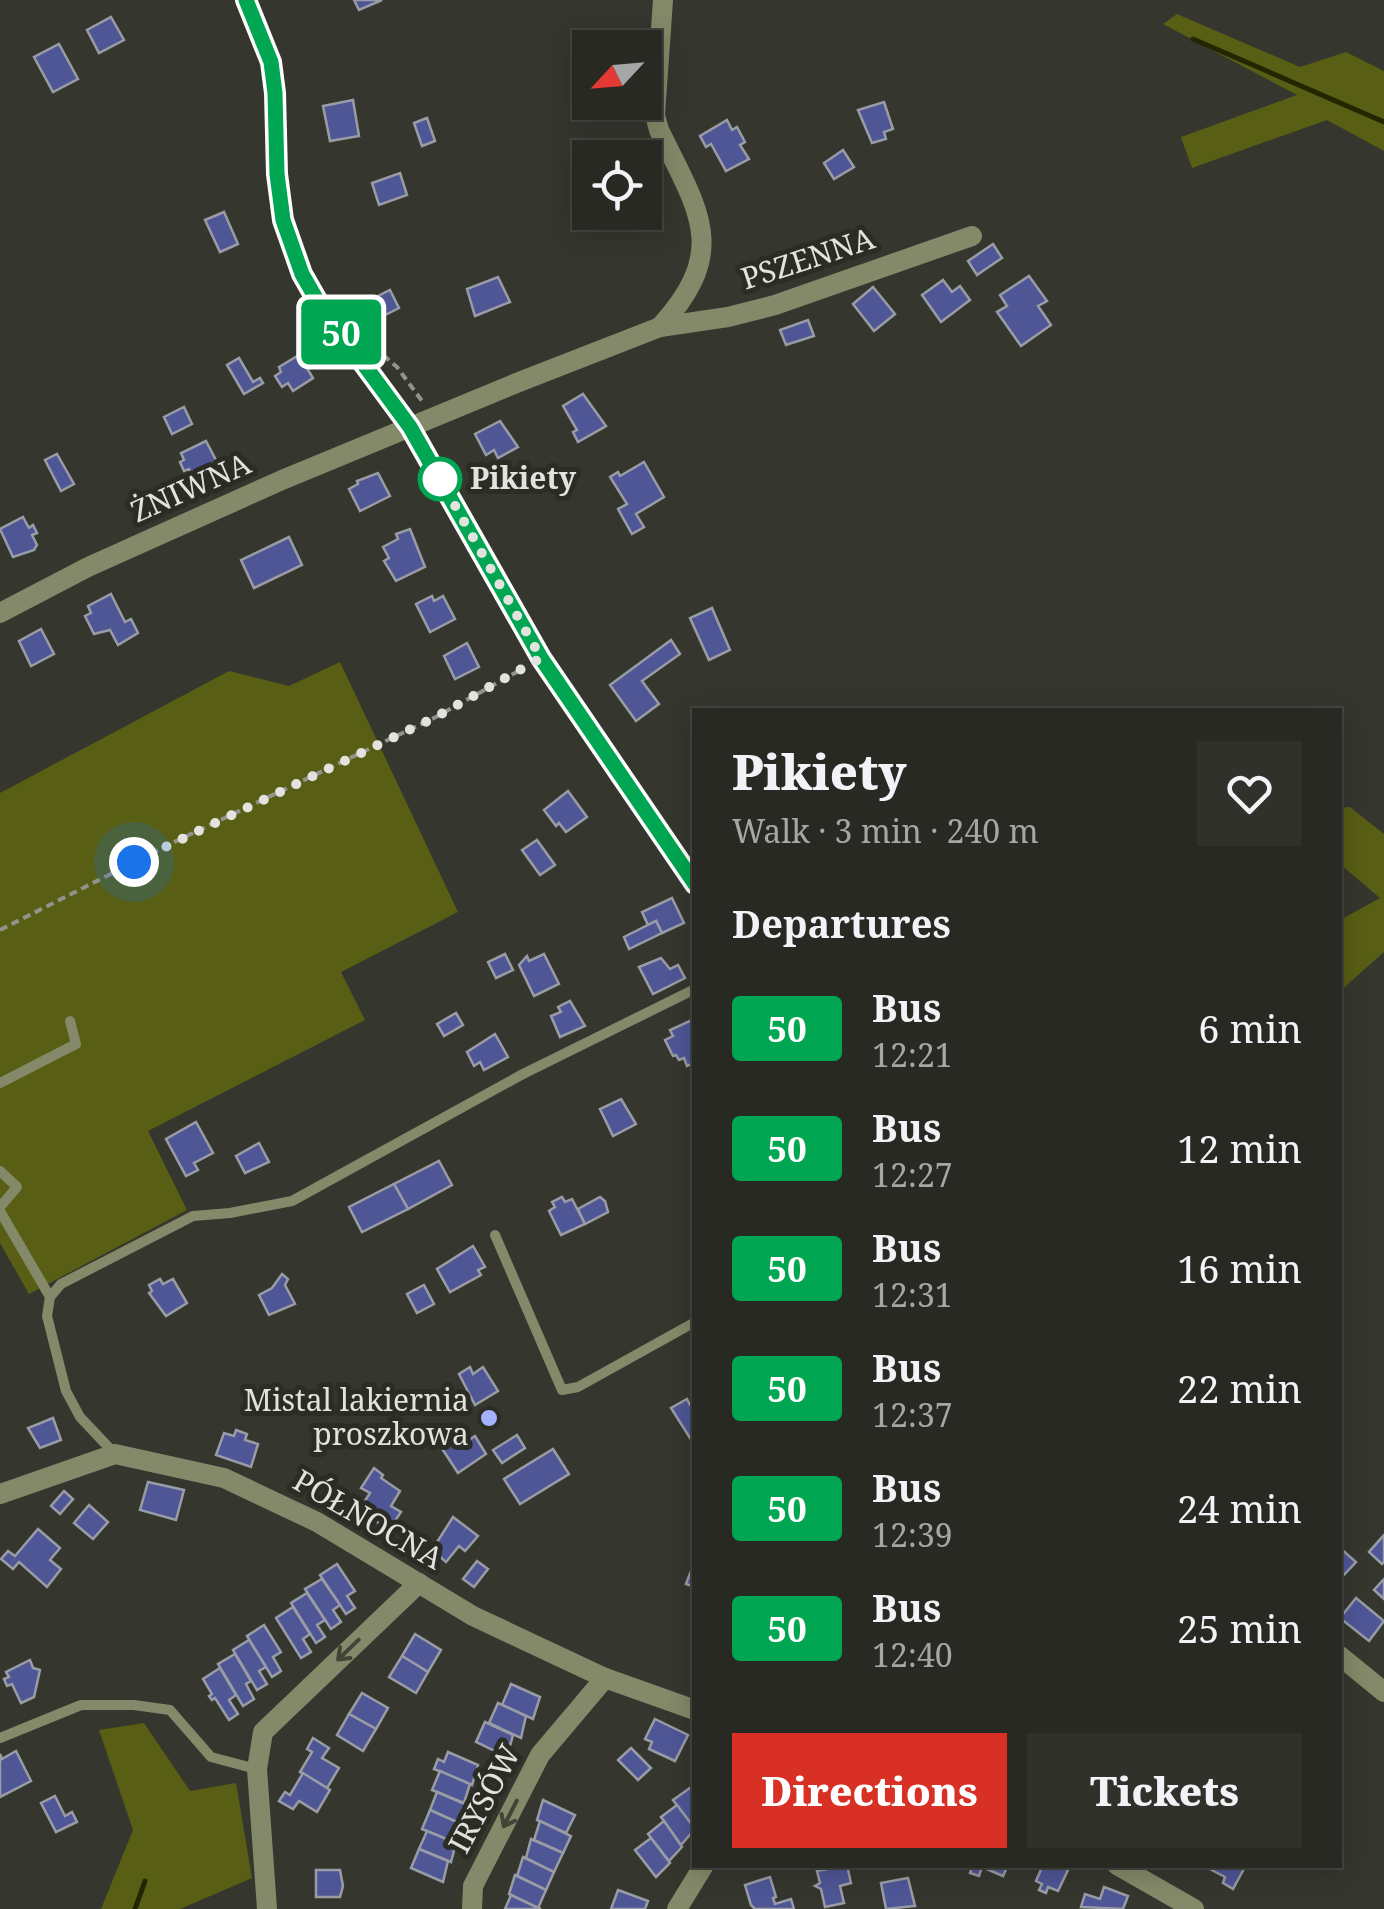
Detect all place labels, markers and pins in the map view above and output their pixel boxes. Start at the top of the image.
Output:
place label: Pikiety [470,457,577,498]
marker: Pikiety [419,458,461,500]
place label: Mistal lakiernia proszkowa [244,1379,469,1454]
marker: Mistal lakiernia proszkowa [478,1407,500,1429]

